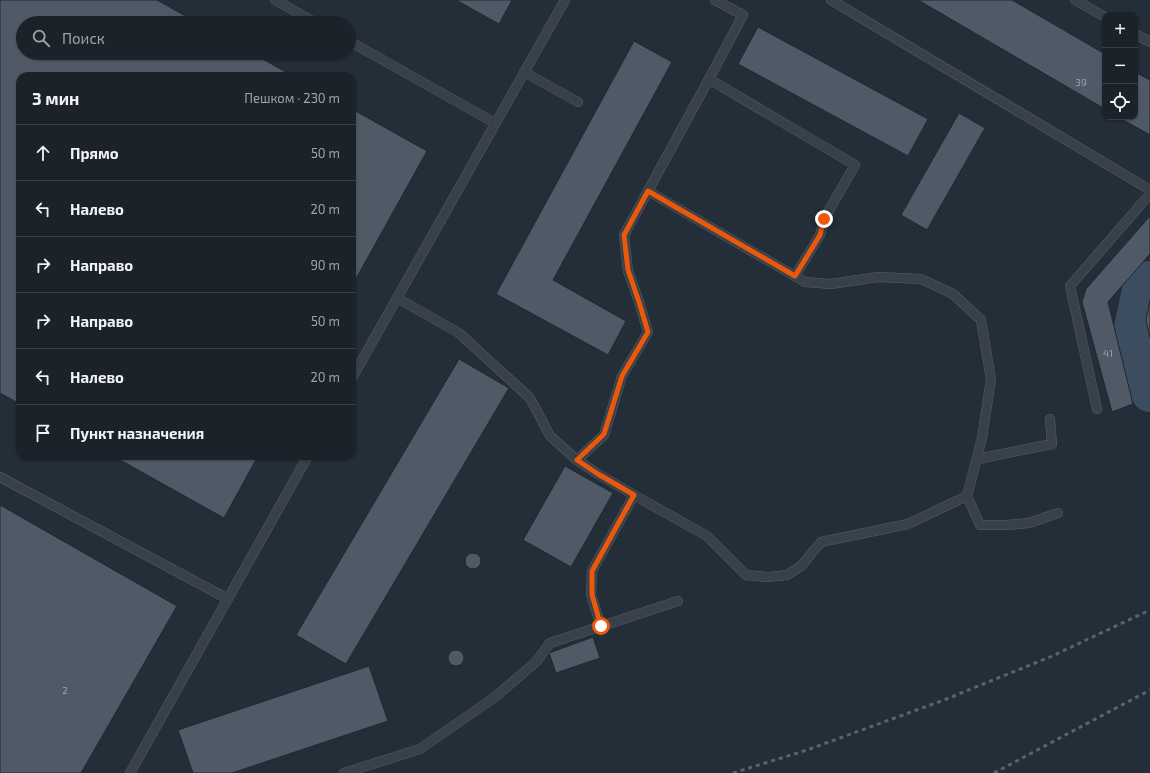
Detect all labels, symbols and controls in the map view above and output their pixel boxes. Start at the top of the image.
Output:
map controls [1102,12,1138,120]
button: + [1102,12,1138,48]
search box [16,16,356,60]
icon: search [30,27,52,49]
text: Поиск [62,29,105,47]
button: − [1102,48,1138,84]
house number: 39 [1075,76,1087,88]
button: locate [1102,84,1138,120]
text: 3 мин [32,88,79,108]
text: Пешком · 230 m [244,90,340,106]
icon: ahead [32,142,54,164]
text: Прямо [70,144,119,162]
text: 50 m [311,145,340,161]
icon: left [32,198,54,220]
text: Налево [70,200,124,218]
text: 20 m [311,201,340,217]
route end [815,210,833,228]
icon: right [32,254,54,276]
text: Направо [70,256,133,274]
text: 90 m [310,257,340,273]
icon: right [32,310,54,332]
text: Направо [70,312,133,330]
text: 50 m [311,313,340,329]
house number: 41 [1103,347,1113,359]
icon: left [32,366,54,388]
text: Налево [70,368,124,386]
text: 20 m [311,369,340,385]
icon: arrive [32,422,54,444]
text: Пункт назначения [70,424,204,442]
route start [592,617,610,635]
house number: 2 [62,684,68,696]

